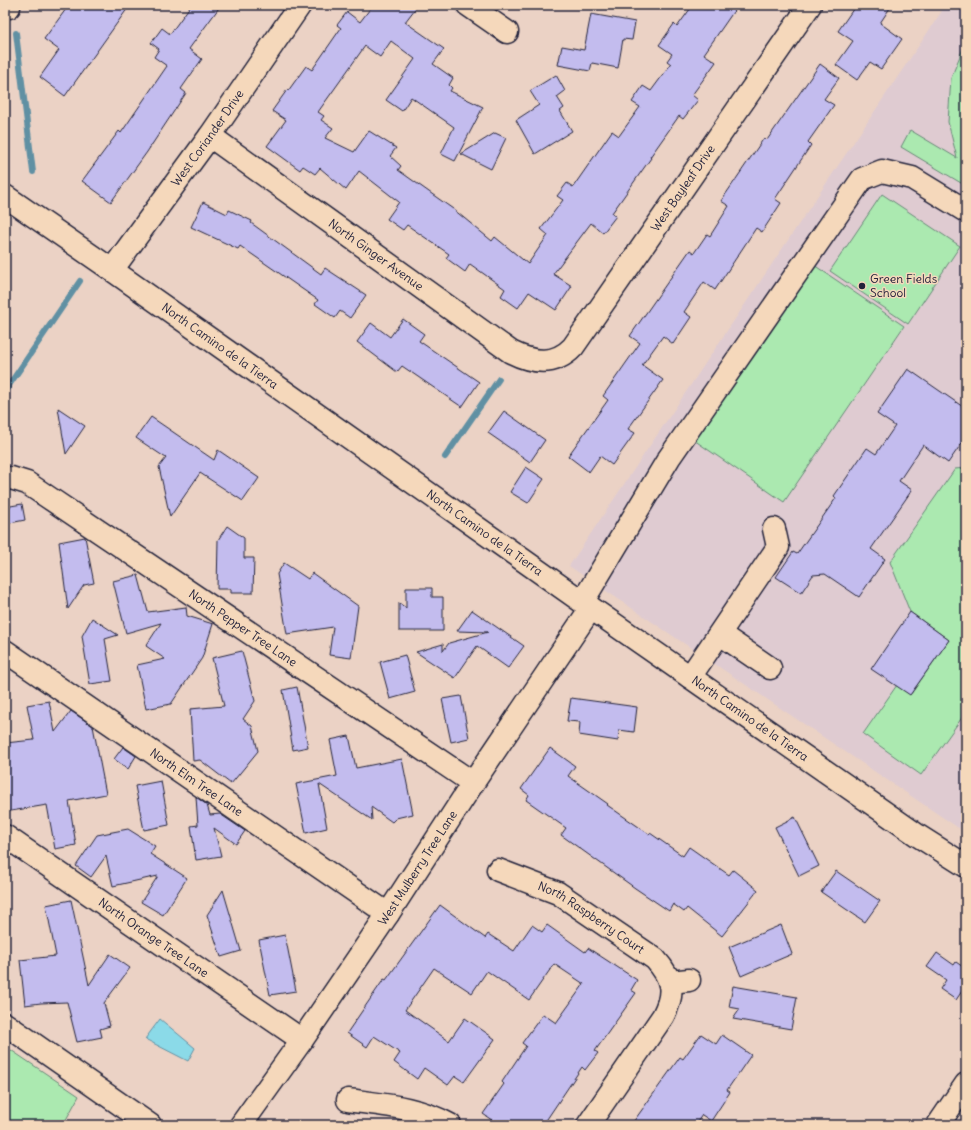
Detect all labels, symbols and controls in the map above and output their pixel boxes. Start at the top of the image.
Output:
street label: West Coriander Drive [168,87,247,189]
street label: West Bayleaf Drive [647,142,718,234]
street label: North Ginger Avenue [326,215,426,294]
place label: Green Fields School [870,271,937,300]
marker: Green Fields School [857,281,867,291]
street label: North Camino de la Tierra [159,299,281,392]
street label: North Camino de la Tierra [424,486,546,579]
street label: North Pepper Tree Lane [186,586,300,670]
street label: North Camino de la Tierra [689,672,812,764]
street label: North Elm Tree Lane [147,745,246,819]
street label: West Mulberry Tree Lane [375,808,460,928]
street label: North Raspberry Court [536,878,647,956]
street label: North Orange Tree Lane [96,894,212,981]

